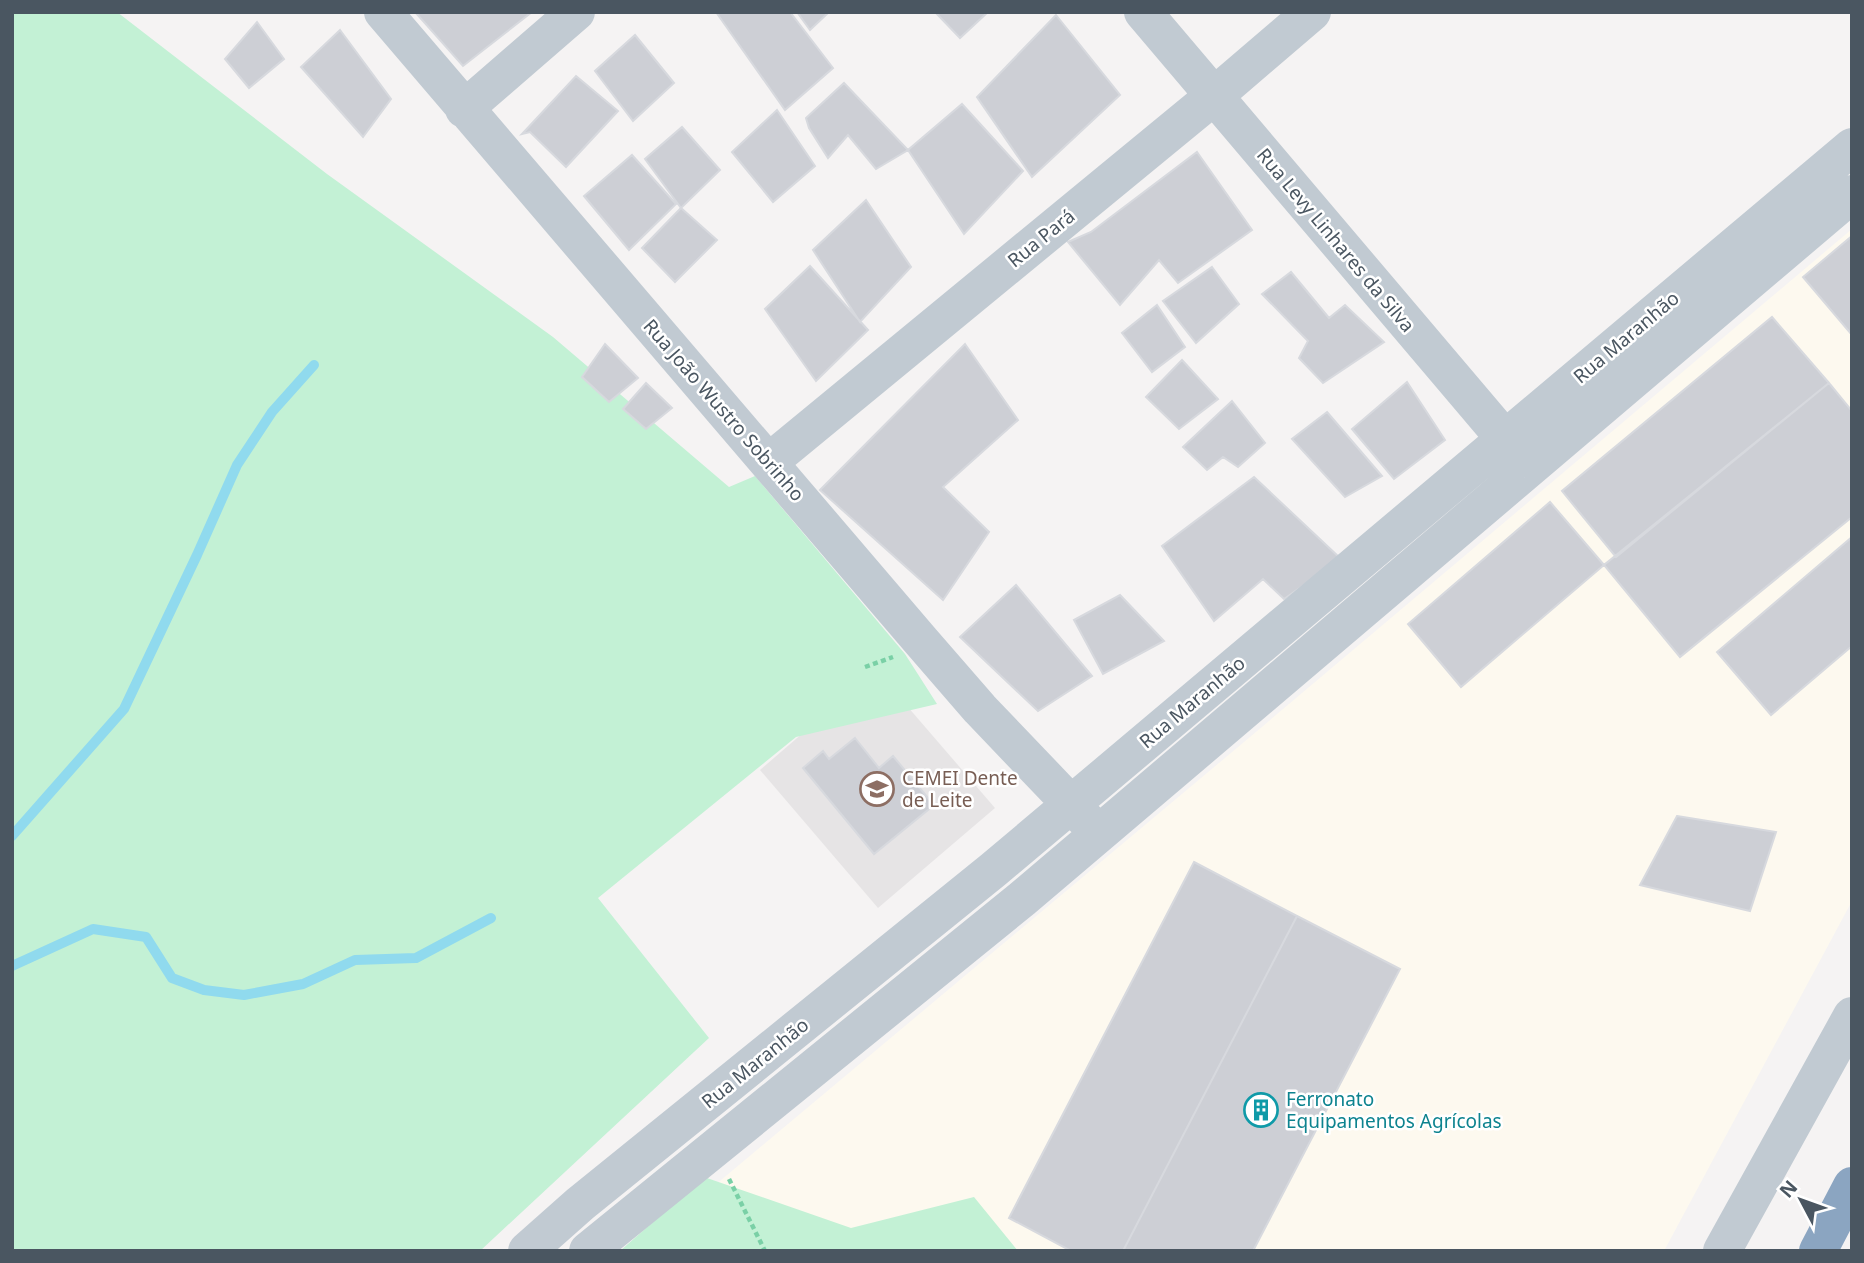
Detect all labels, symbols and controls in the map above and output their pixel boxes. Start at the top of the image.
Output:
street label: Rua Levy Linhares da Silva [1251,142,1421,338]
street label: Rua Pará [1002,203,1080,273]
street label: Rua Maranhão [1568,285,1684,389]
street label: Rua João Wustro Sobrinho [638,313,810,507]
street label: Rua Maranhão [1134,650,1250,754]
place label: CEMEI Dente de Leite [902,765,1018,813]
school or university icon: CEMEI Dente de Leite [858,770,896,808]
street label: Rua Maranhão [696,1012,814,1114]
place label: Ferronato Equipamentos Agrícolas [1286,1086,1502,1134]
building icon: Ferronato Equipamentos Agrícolas [1242,1091,1280,1129]
north arrow [1766,1165,1836,1235]
text: N [1773,1174,1803,1203]

